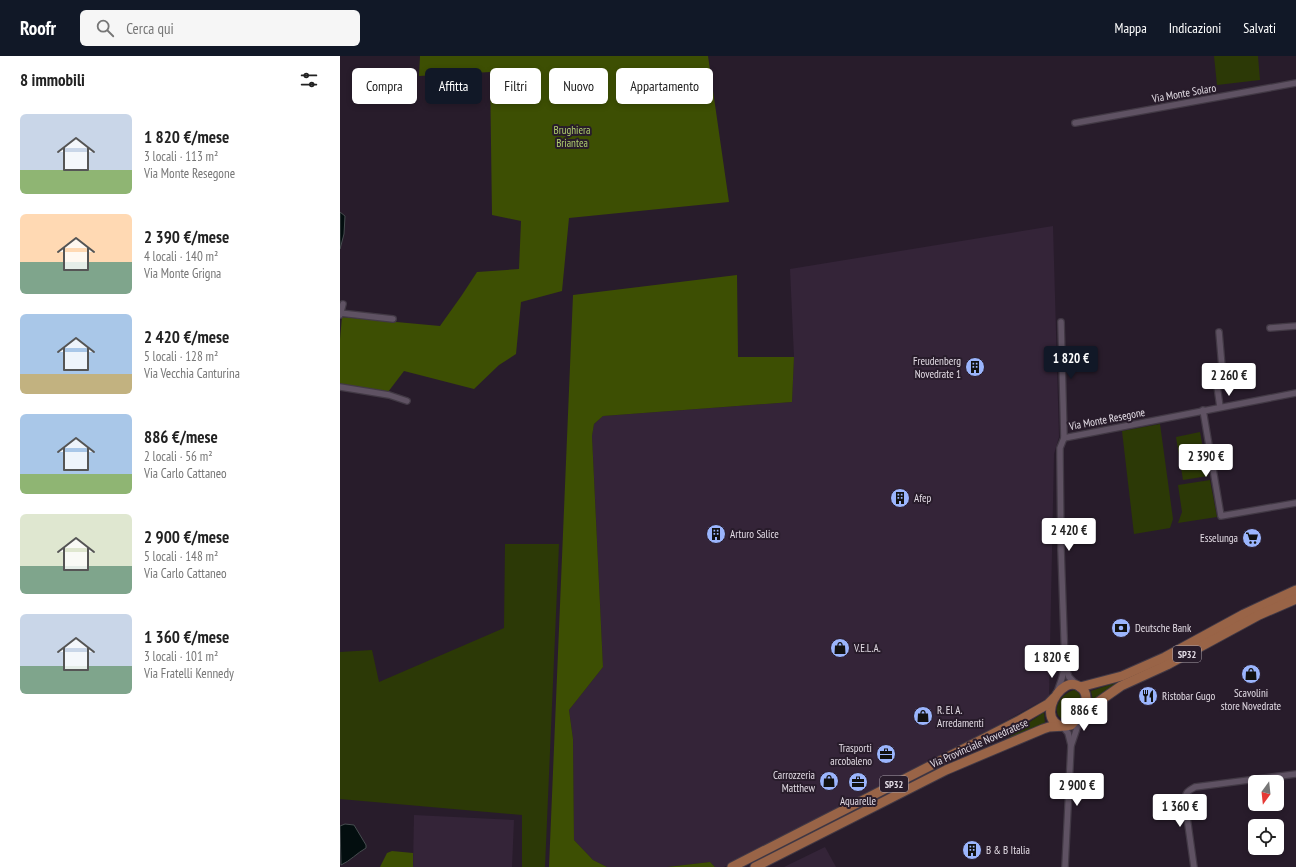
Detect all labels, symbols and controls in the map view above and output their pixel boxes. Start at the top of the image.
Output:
search box [80,10,360,46]
text: Roofr [20,16,56,40]
icon: search [94,17,116,39]
text: Cerca qui [126,19,174,38]
text: Mappa [1115,19,1147,37]
text: Indicazioni [1169,19,1221,37]
text: Salvati [1243,19,1276,37]
chip: Compra [352,68,417,104]
chip: Affitta [425,68,482,104]
chip: Filtri [490,68,541,104]
chip: Nuovo [549,68,608,104]
chip: Appartamento [616,68,713,104]
text: 8 immobili [20,69,85,91]
icon: filters [298,69,320,91]
street label: Via Monte Solaro [1150,80,1217,106]
park label: Brughiera Briantea [554,123,590,150]
text: 1 820 €/mese [144,126,229,148]
icon: home [52,130,100,178]
text: 3 locali · 113 m² [144,148,218,165]
text: Via Monte Resegone [144,165,235,182]
text: 2 390 €/mese [144,226,229,248]
icon: home [52,230,100,278]
text: 4 locali · 140 m² [144,248,218,265]
text: Via Monte Grigna [144,265,221,282]
text: 2 420 €/mese [144,326,229,348]
icon: home [52,330,100,378]
pin: 1 820 € [1034,346,1108,380]
text: 5 locali · 128 m² [144,348,218,365]
text: 1 820 € [1053,350,1089,367]
place label: Freudenberg Novedrate 1 [913,354,961,381]
building icon: Freudenberg Novedrate 1 [964,356,986,378]
pin: 2 260 € [1192,363,1266,397]
text: Via Vecchia Canturina [144,365,240,382]
text: 2 260 € [1211,367,1247,384]
street label: Via Monte Resegone [1067,405,1147,433]
text: 886 €/mese [144,426,218,448]
icon: home [52,430,100,478]
pin: 2 390 € [1169,444,1243,478]
text: 2 locali · 56 m² [144,448,212,465]
text: 2 390 € [1188,448,1224,465]
text: Via Carlo Cattaneo [144,465,227,482]
building icon: Afep [889,487,911,509]
place label: Afep [914,491,931,505]
pin: 2 420 € [1032,518,1106,552]
text: 2 420 € [1051,522,1087,539]
building icon: Arturo Salice [705,523,727,545]
text: 2 900 €/mese [144,526,229,548]
place label: Arturo Salice [730,527,779,541]
supermarket icon: Esselunga [1241,527,1263,549]
icon: home [52,530,100,578]
place label: Esselunga [1200,531,1238,545]
text: 5 locali · 148 m² [144,548,218,565]
text: Via Carlo Cattaneo [144,565,227,582]
bank icon: Deutsche Bank [1110,617,1132,639]
place label: Deutsche Bank [1135,621,1192,635]
text: 1 360 €/mese [144,626,229,648]
icon: home [52,630,100,678]
shop icon: V.E.L.A. [829,637,851,659]
place label: V.E.L.A. [853,641,881,655]
pin: 1 820 € [1015,645,1089,679]
road number: SP32 [1173,646,1201,662]
text: 3 locali · 101 m² [144,648,218,665]
text: 1 820 € [1034,649,1070,666]
shop icon: Scavolini store Novedrate [1240,663,1262,685]
text: Via Fratelli Kennedy [144,665,234,682]
restaurant icon: Ristobar Gugo [1137,685,1159,707]
place label: Scavolini store Novedrate [1221,686,1282,713]
place label: Ristobar Gugo [1162,689,1216,703]
pin: 886 € [1056,698,1112,732]
text: 886 € [1070,702,1098,719]
place label: R. El A. Arredamenti [937,703,984,730]
shop icon: R. El A. Arredamenti [912,705,934,727]
street label: Via Provinciale Novedratese [927,715,1030,771]
place label: Trasporti arcobaleno [830,741,872,768]
office icon: Trasporti arcobaleno [875,743,897,765]
place label: Carrozzeria Matthew [773,768,816,795]
shop icon: Carrozzeria Matthew [818,770,840,792]
office icon: Aquarelle [847,771,869,793]
pin: 2 900 € [1040,773,1114,807]
north arrow [1248,775,1284,811]
map controls [1248,775,1284,855]
road number: SP32 [880,776,908,792]
text: 2 900 € [1059,777,1095,794]
place label: Aquarelle [840,794,877,808]
pin: 1 360 € [1143,794,1217,828]
text: 1 360 € [1162,798,1198,815]
button: locate [1248,819,1284,855]
building icon: B & B Italia [961,839,983,861]
place label: B & B Italia [986,843,1030,857]

